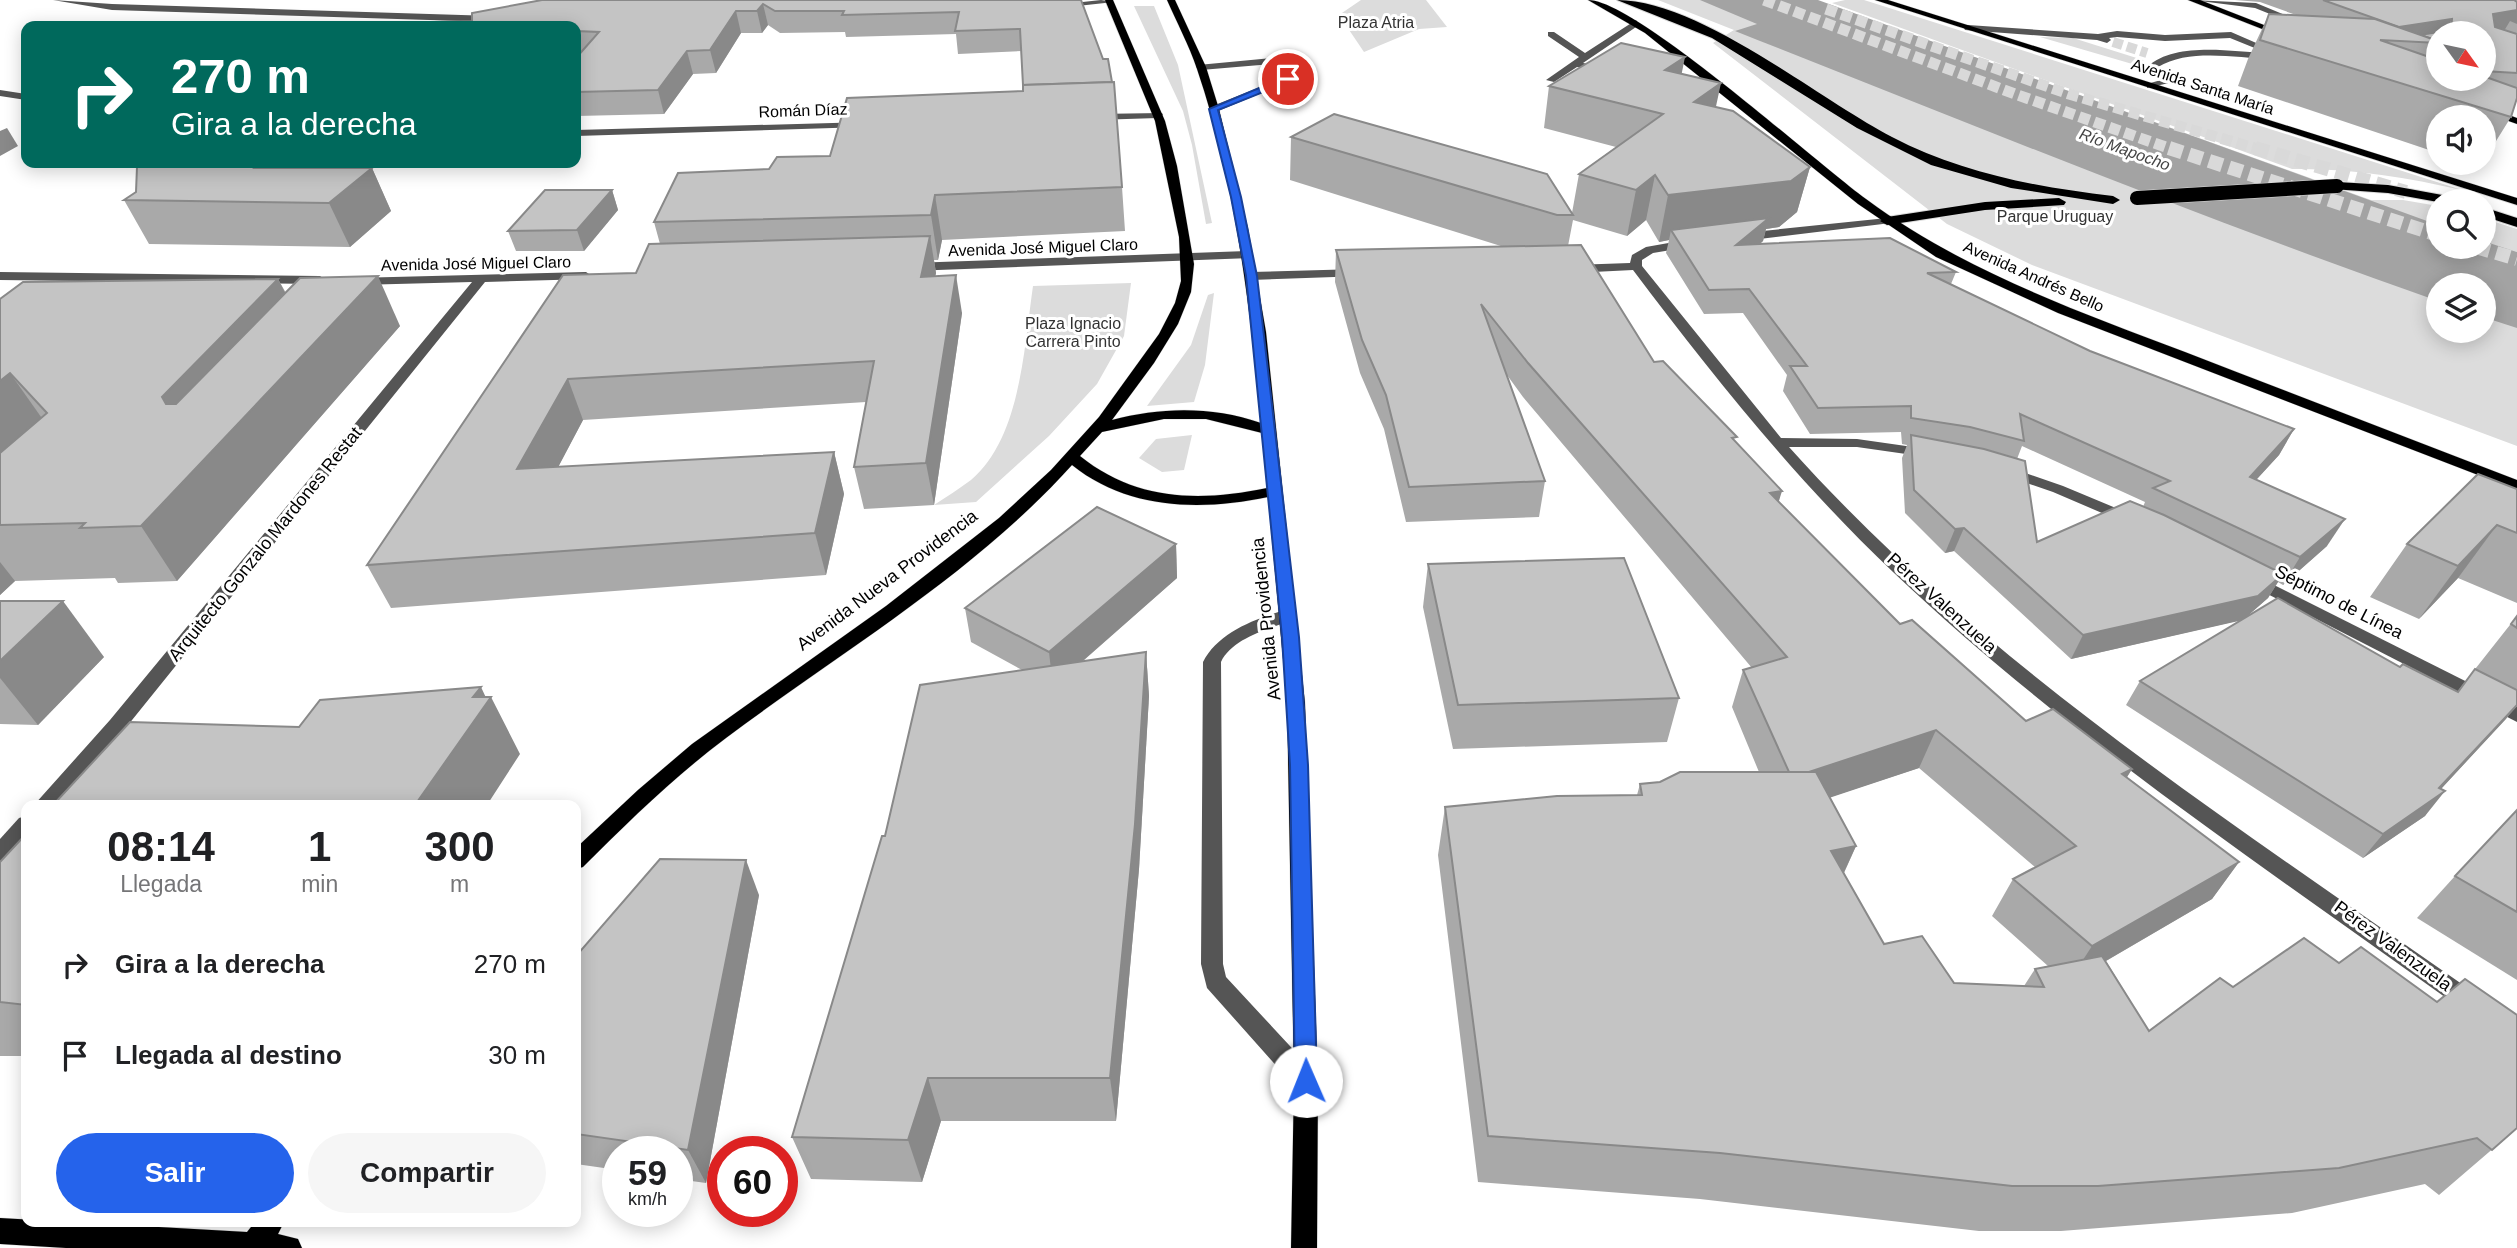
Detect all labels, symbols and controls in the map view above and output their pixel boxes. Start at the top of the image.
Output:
park label: Plaza Atria [1338,14,1414,31]
north arrow [2426,21,2496,91]
map controls [2426,21,2496,343]
icon: right [56,49,147,140]
text: 270 m [171,49,310,103]
pin [1258,49,1318,109]
street label: Avenida Santa María [2129,55,2276,118]
icon: arrive [1269,60,1307,98]
street label: Román Díaz [758,100,848,121]
button: sound [2426,105,2496,175]
text: Gira a la derecha [171,106,416,142]
water label: Río Mapocho [2077,125,2173,174]
button: search [2426,189,2496,259]
park label: Parque Uruguay [1997,208,2113,225]
street label: Avenida José Miguel Claro [948,236,1138,259]
street label: Avenida Andrés Bello [1961,238,2107,315]
street label: Avenida José Miguel Claro [381,253,571,274]
button: layers [2426,273,2496,343]
park label: Plaza Ignacio Carrera Pinto [1025,315,1121,350]
street label: Arquitecto Gonzalo Mardones Restat [164,423,366,665]
street label: Avenida Nueva Providencia [793,505,982,654]
street label: Avenida Providencia [1247,536,1285,701]
street label: Pérez Valenzuela [1883,549,2001,658]
street label: Séptimo de Línea [2272,561,2407,643]
text: 08:14 [107,823,215,870]
text: 1 [308,823,331,870]
text: 300 [425,823,495,870]
text: Llegada [120,871,202,897]
text: min [301,871,338,897]
text: m [450,871,469,897]
street label: Pérez Valenzuela [2331,897,2456,996]
icon: right [56,946,94,984]
text: Gira a la derecha [115,949,325,979]
text: 270 m [474,949,546,979]
icon: arrive [56,1037,94,1075]
text: Llegada al destino [115,1040,342,1070]
text: 30 m [488,1040,546,1070]
position arrow [1269,1044,1343,1118]
button: Salir [56,1133,294,1213]
button: Compartir [308,1133,546,1213]
speed limit sign: 60 [707,1136,798,1227]
text: 59 [628,1153,667,1192]
text: km/h [628,1189,667,1209]

